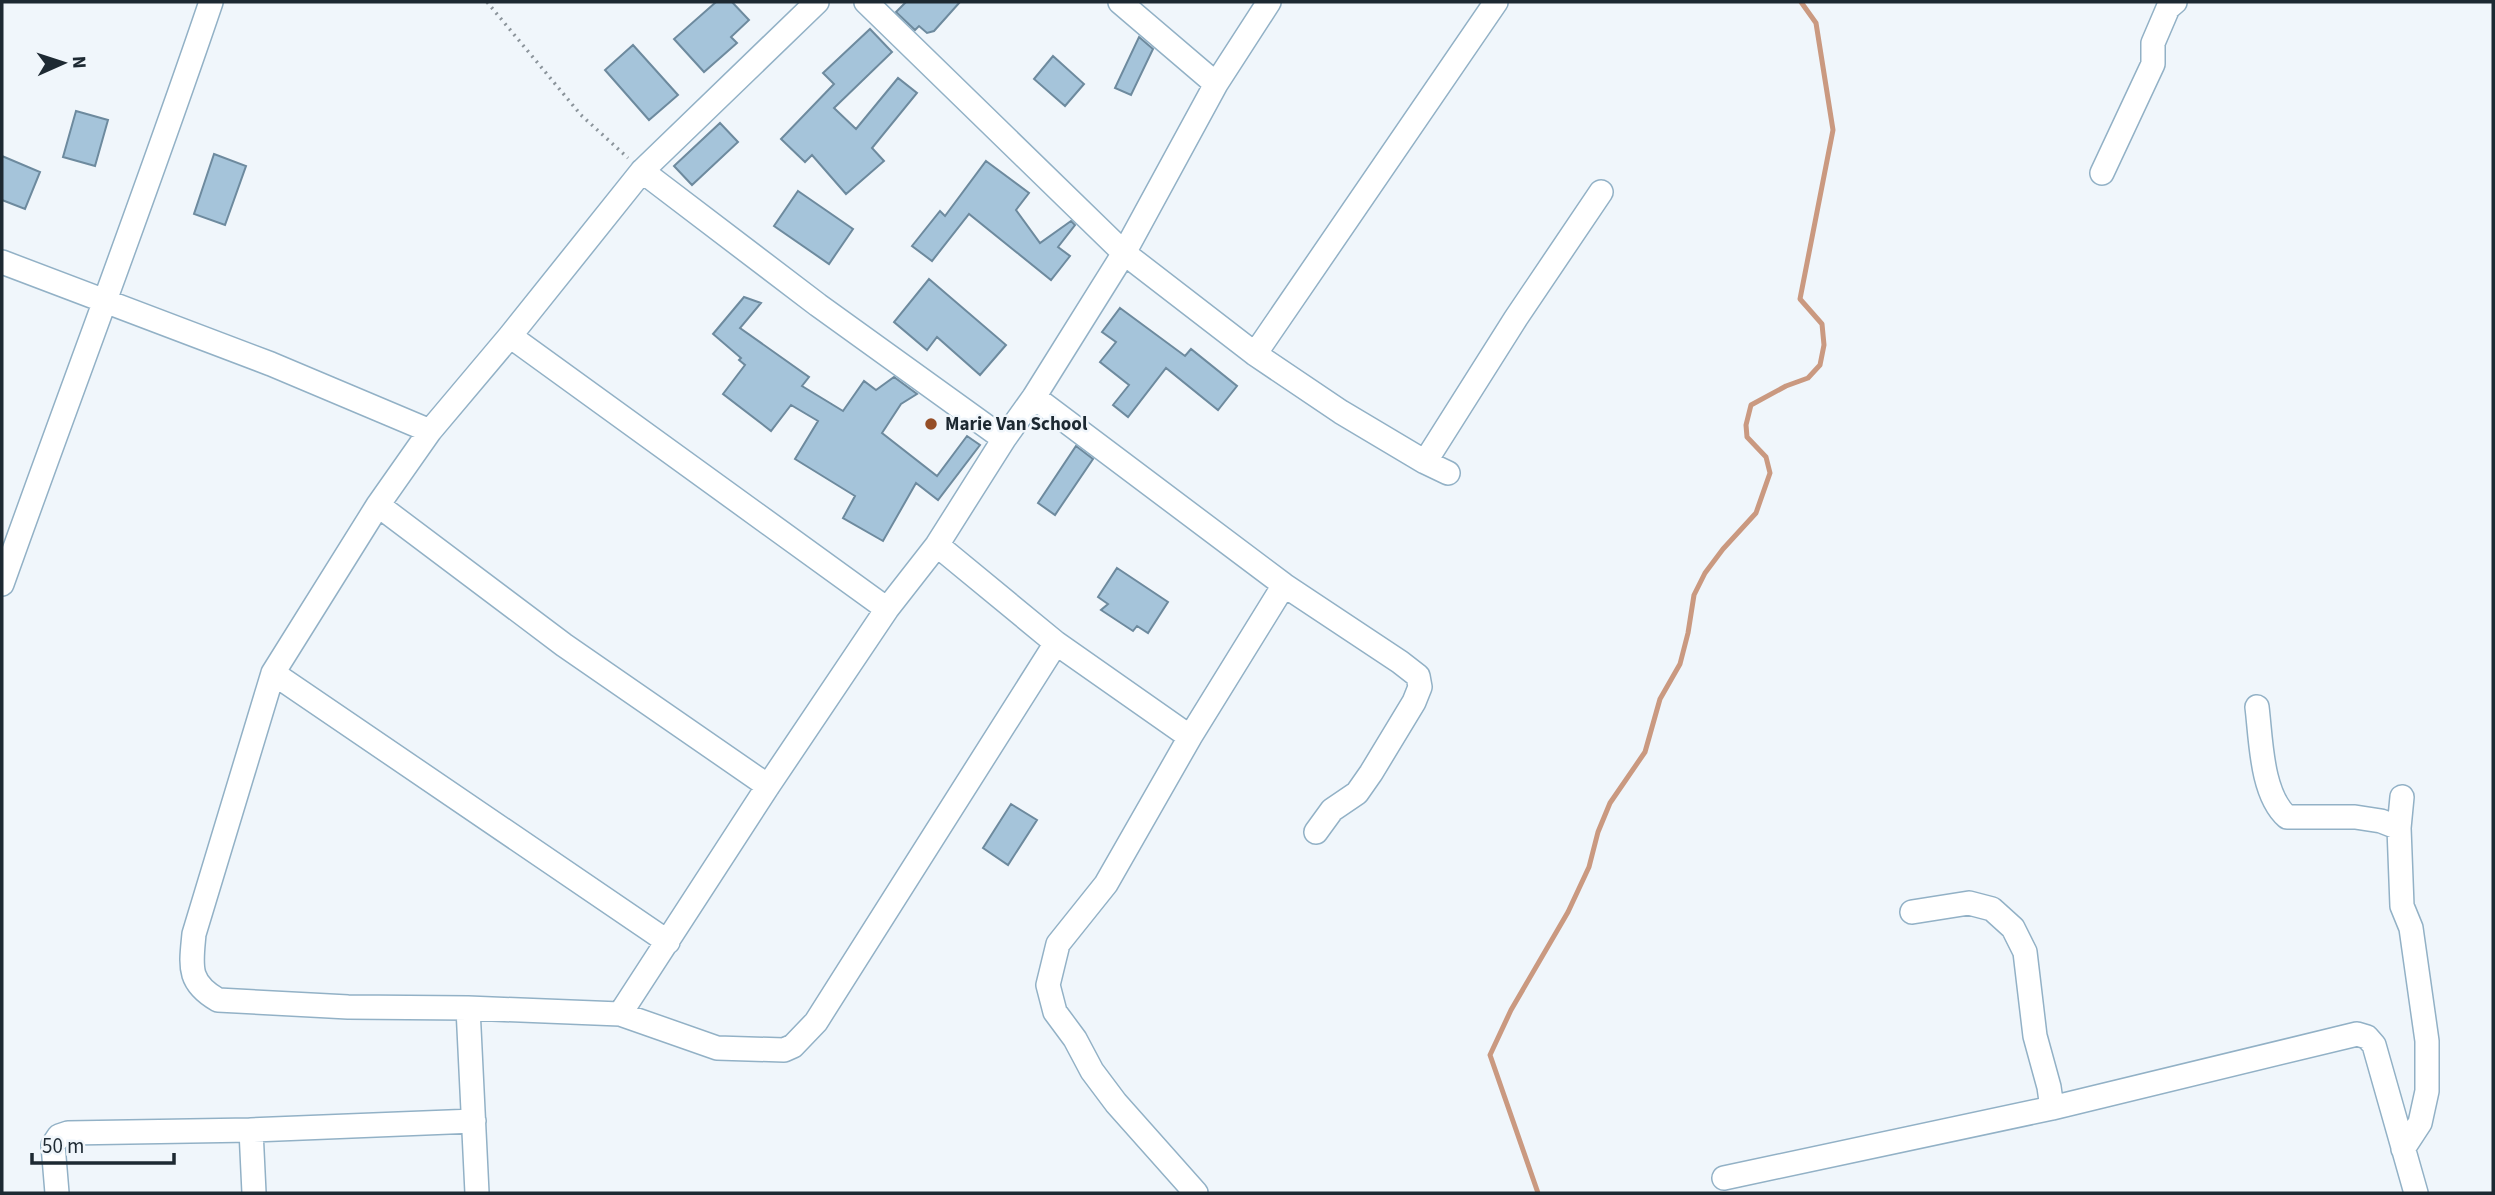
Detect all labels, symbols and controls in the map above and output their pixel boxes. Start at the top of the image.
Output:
north arrow [28,28,98,98]
text: N [65,55,92,69]
place label: Marie Van School [945,411,1088,438]
marker: Marie Van School [923,416,939,432]
scale bar [32,1122,173,1166]
text: 50 m [42,1131,84,1161]

